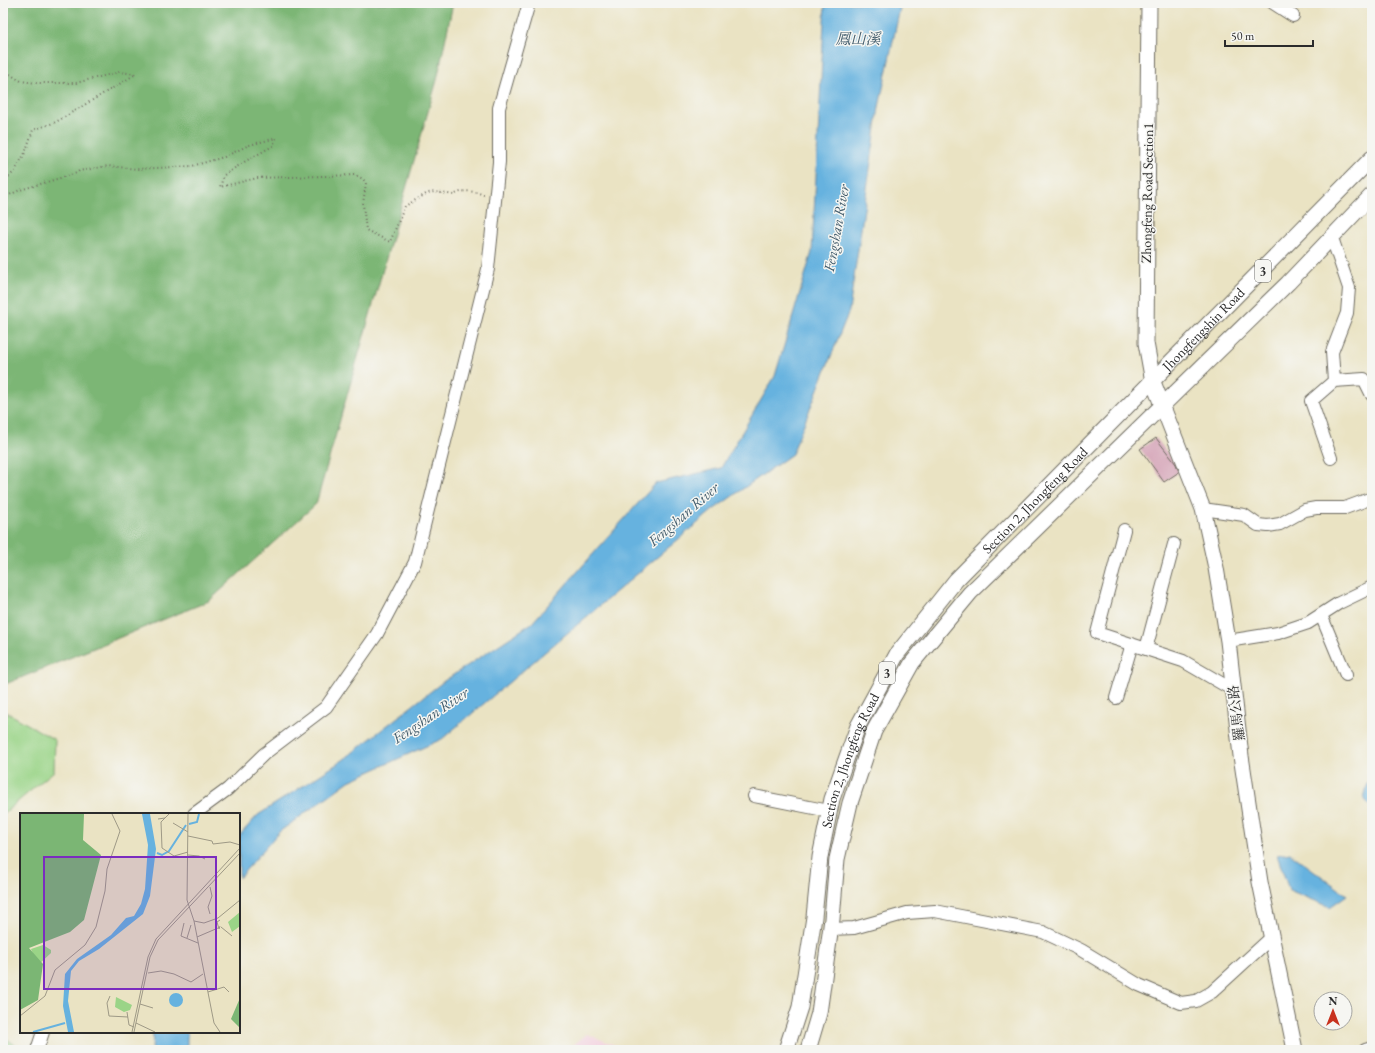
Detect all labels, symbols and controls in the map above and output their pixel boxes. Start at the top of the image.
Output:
scale bar [1225,22,1313,48]
text: 50 m [1231,28,1255,44]
water label: 鳳山溪 [835,29,882,48]
street label: Zhongfeng Road Section1 [1137,123,1157,263]
water label: Fengshan River [819,182,853,274]
road number: 3 [1255,260,1271,282]
street label: Jhongfengshin Road [1157,283,1249,375]
street label: Section 2, Jhongfeng Road [978,442,1092,557]
water label: Fengshan River [643,477,723,551]
road number: 3 [879,662,895,684]
water label: Fengshan River [387,682,473,748]
street label: 羅馬公路 [1224,684,1248,742]
street label: Section 2, Jhongfeng Road [817,689,884,830]
inset map [20,813,240,1033]
north arrow [1313,991,1353,1031]
text: N [1329,994,1338,1008]

